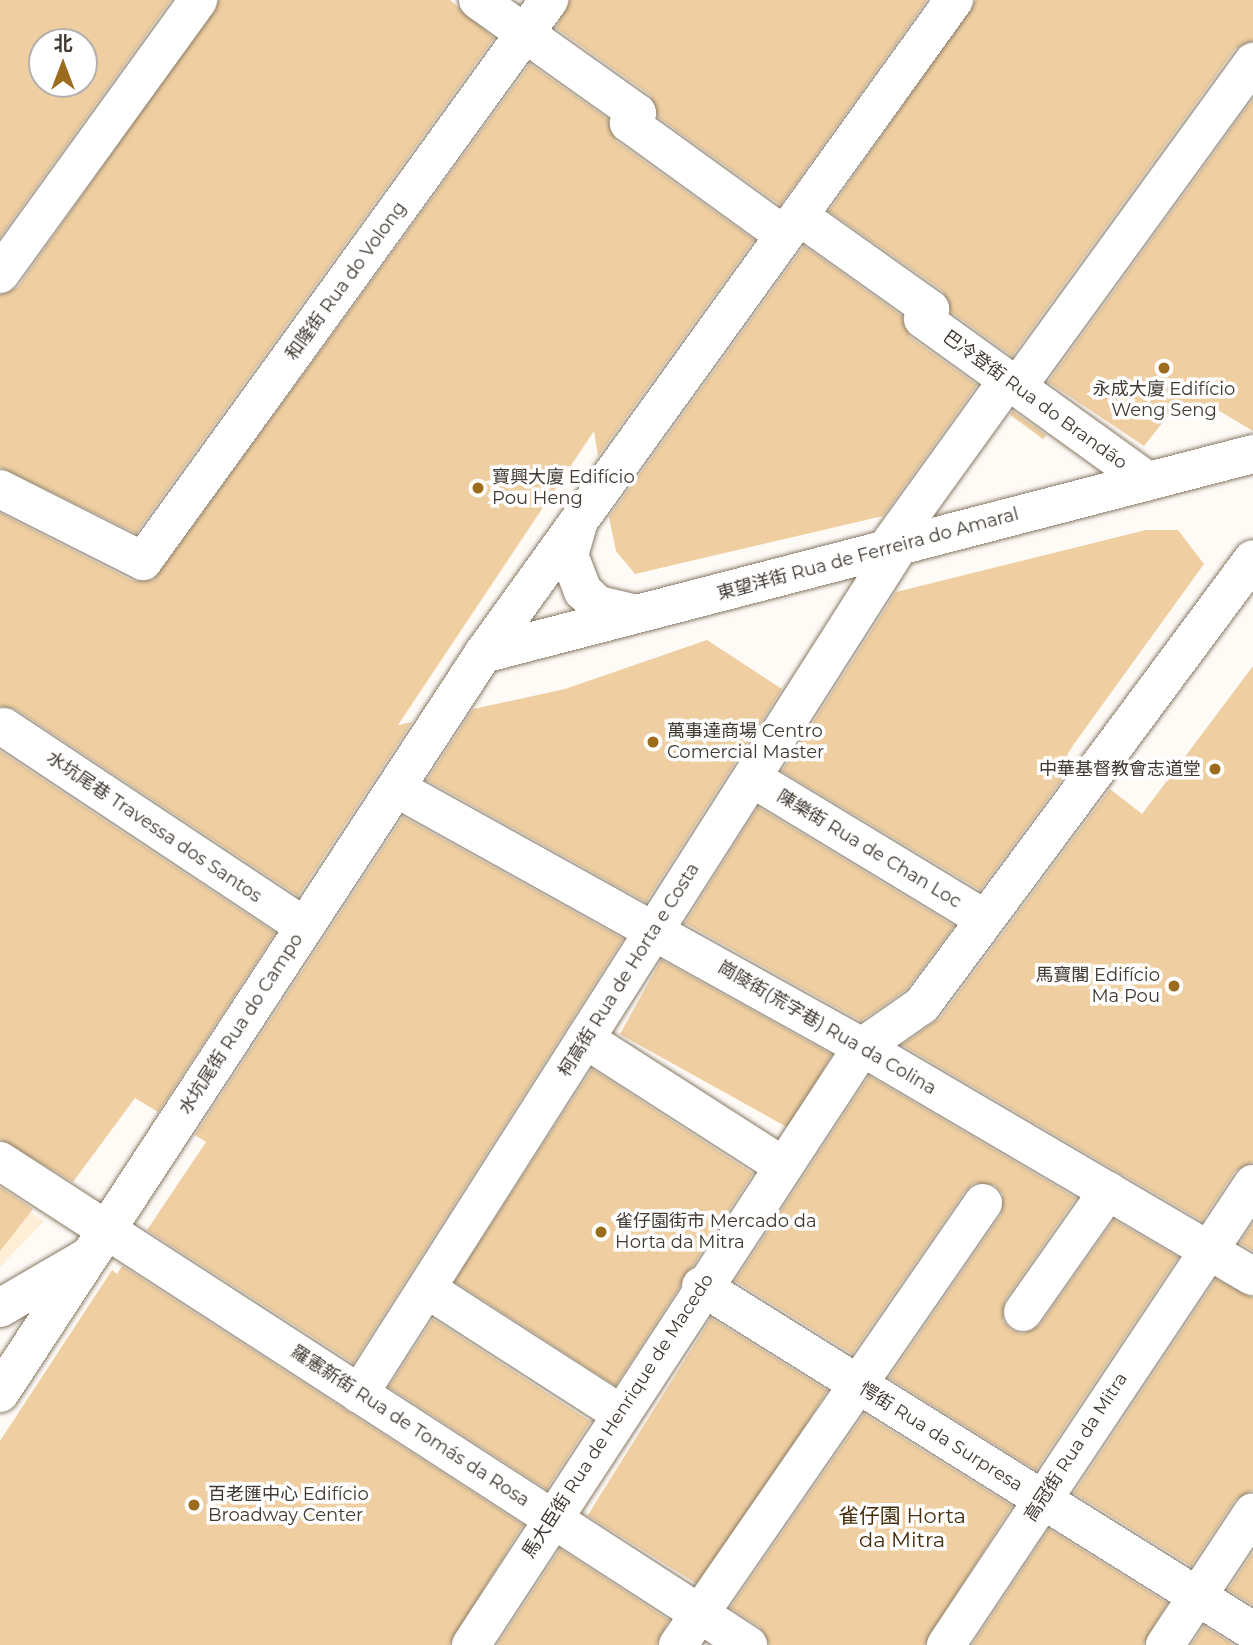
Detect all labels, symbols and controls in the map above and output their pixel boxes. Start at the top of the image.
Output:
north arrow [28,28,98,98]
text: 北 [53,32,73,55]
street label: 和隆街 Rua do Volong [281,197,411,365]
street label: 巴冷登街 Rua do Brandão [939,326,1131,474]
marker: 永成大廈 Edifício Weng Seng [1156,360,1172,376]
place label: 永成大廈 Edifício Weng Seng [1093,379,1235,422]
place label: 寶興大廈 Edifício Pou Heng [492,467,635,510]
marker: 寶興大廈 Edifício Pou Heng [470,480,486,496]
street label: 東望洋街 Rua de Ferreira do Amaral [715,503,1021,605]
place label: 萬事達商場 Centro Comercial Master [667,721,824,764]
marker: 萬事達商場 Centro Comercial Master [645,734,661,750]
street label: 水坑尾巷 Travessa dos Santos [42,747,266,907]
place label: 中華基督教會志道堂 [1039,758,1201,780]
marker: 中華基督教會志道堂 [1207,761,1223,777]
street label: 陳樂街 Rua de Chan Loc [773,785,965,913]
street label: 柯高街 Rua de Horta e Costa [554,859,704,1081]
street label: 水坑尾街 Rua do Campo [174,930,308,1118]
street label: 崗陵街(荒字巷) Rua da Colina [714,956,940,1100]
place label: 馬寶閣 Edifício Ma Pou [1035,965,1160,1007]
marker: 馬寶閣 Edifício Ma Pou [1166,978,1182,994]
place label: 雀仔園街市 Mercado da Horta da Mitra [615,1211,817,1254]
marker: 雀仔園街市 Mercado da Horta da Mitra [593,1224,609,1240]
street label: 馬大臣街 Rua de Henrique de Macedo [518,1270,718,1562]
street label: 羅憲新街 Rua de Tomás da Rosa [287,1341,533,1511]
street label: 高冠街 Rua da Mitra [1020,1369,1132,1525]
street label: 愕街 Rua da Surpresa [855,1378,1027,1496]
place label: 百老匯中心 Edifício Broadway Center [208,1484,369,1526]
marker: 百老匯中心 Edifício Broadway Center [186,1497,202,1513]
district label: 雀仔園 Horta da Mitra [838,1503,966,1553]

